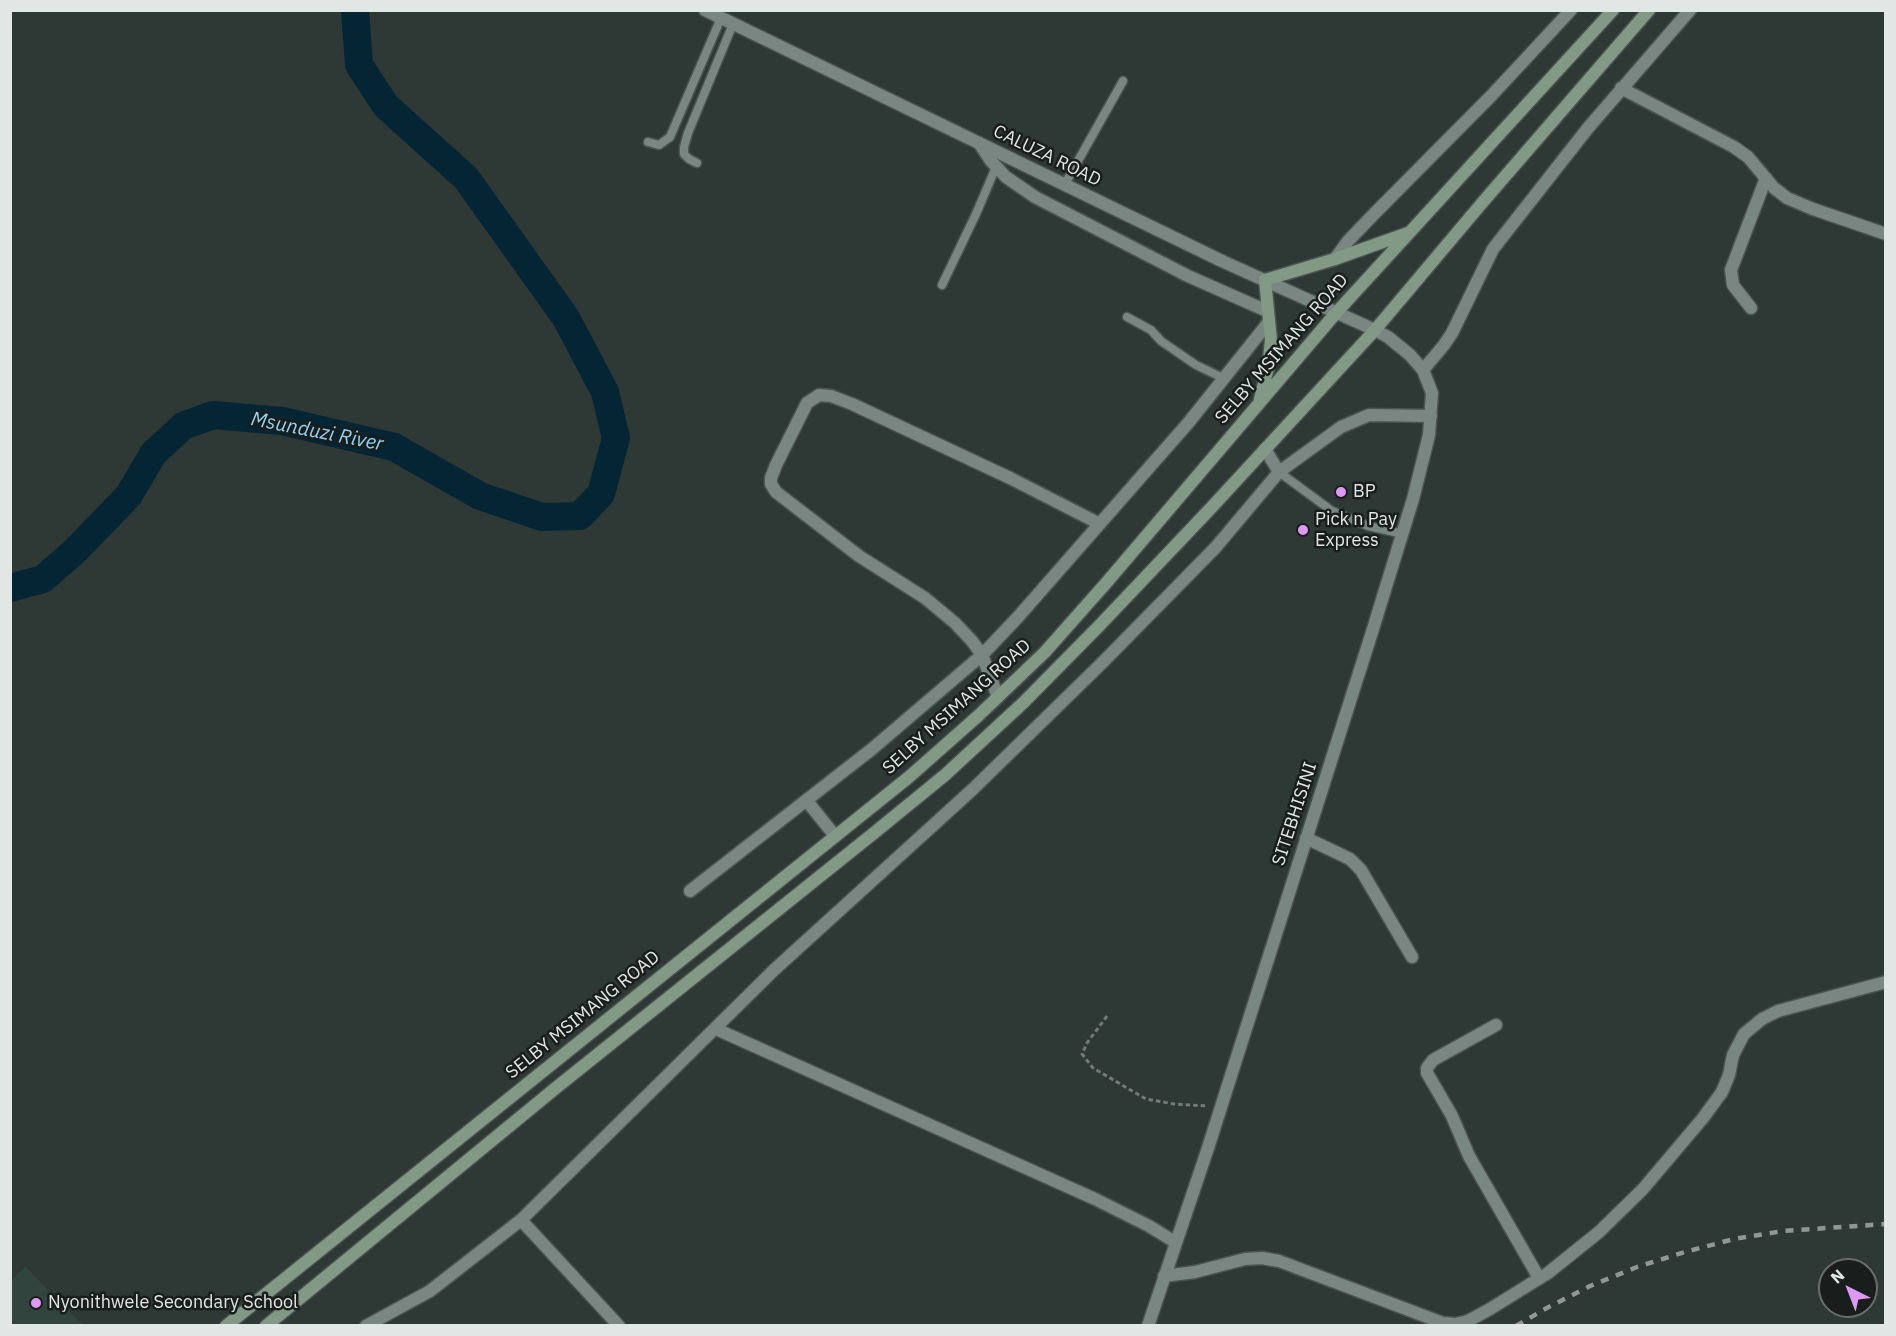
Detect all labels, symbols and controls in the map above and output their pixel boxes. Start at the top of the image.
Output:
street label: CALUZA ROAD [990,121,1104,191]
street label: SELBY MSIMANG ROAD [1211,270,1353,428]
water label: Msunduzi River [249,407,385,457]
place label: BP [1353,481,1376,503]
marker: BP [1334,485,1348,499]
place label: Pick n Pay Express [1315,509,1397,552]
marker: Pick n Pay Express [1296,523,1310,537]
street label: SELBY MSIMANG ROAD [879,635,1035,779]
street label: SITEBHISINI [1268,760,1322,868]
street label: SELBY MSIMANG ROAD [502,946,664,1084]
north arrow [1818,1258,1878,1318]
text: N [1826,1265,1848,1287]
place label: Nyonithwele Secondary School [48,1292,298,1314]
marker: Nyonithwele Secondary School [29,1296,43,1310]

